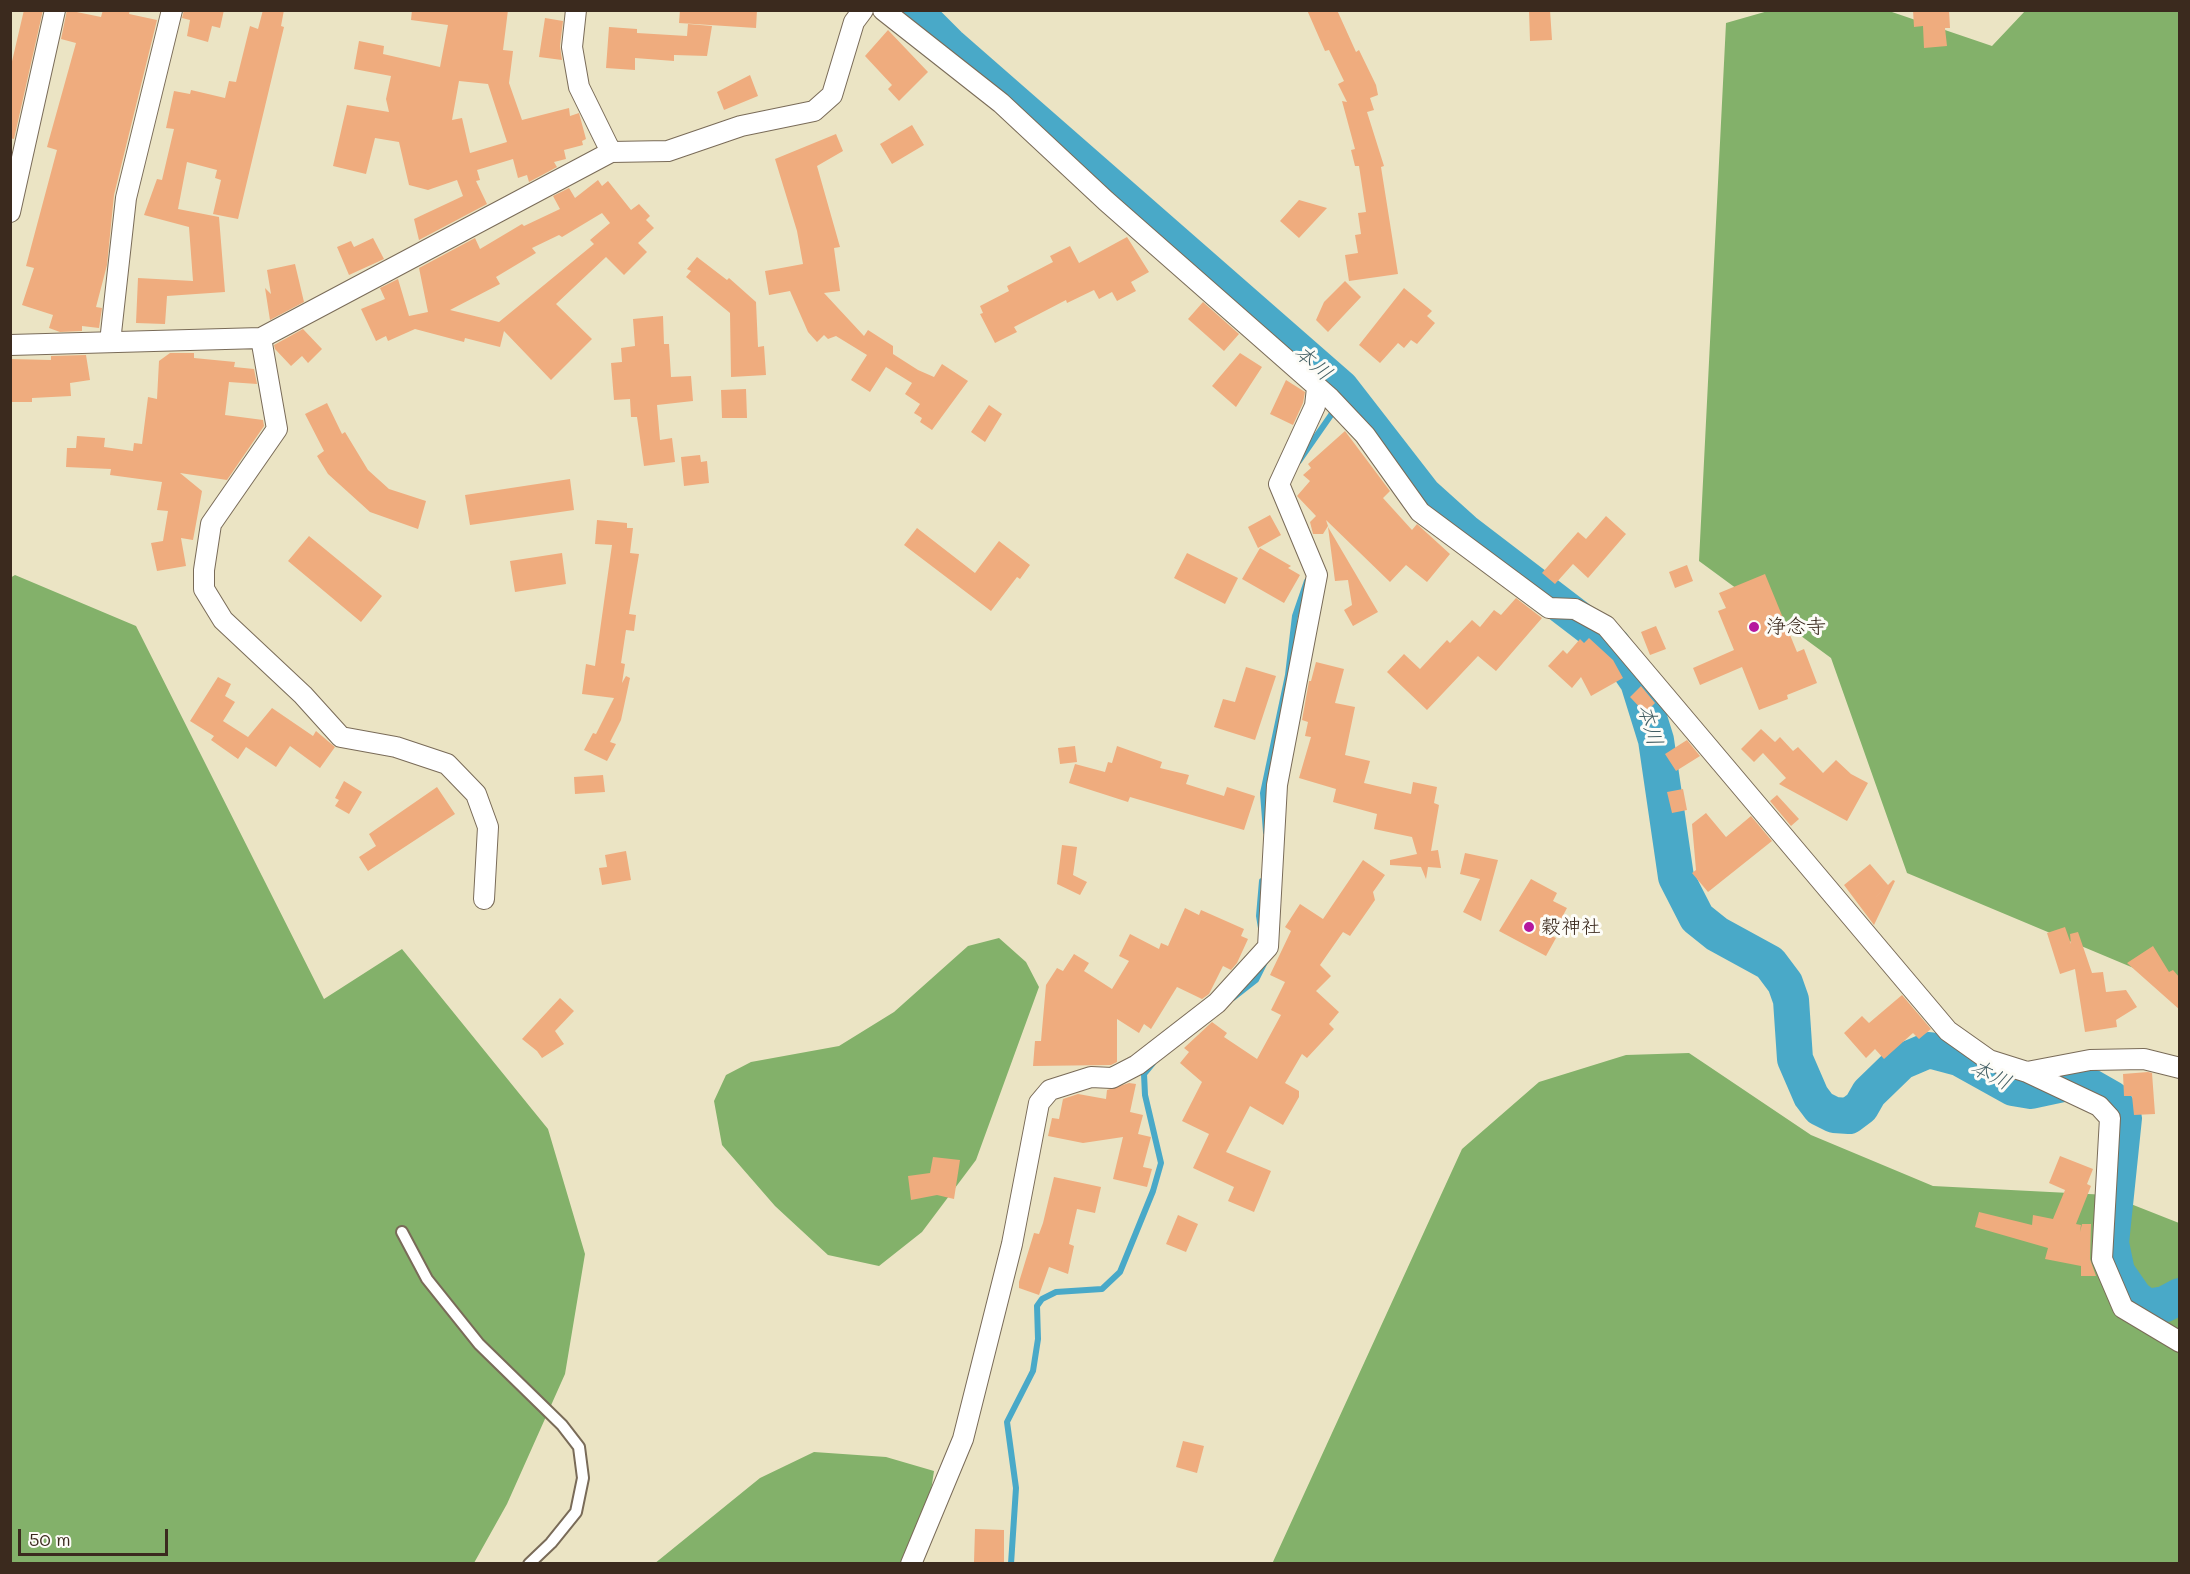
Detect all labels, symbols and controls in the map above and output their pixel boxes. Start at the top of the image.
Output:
water label: 本川 [1289,340,1337,386]
place label: 浄念寺 [1766,615,1826,639]
marker: 浄念寺 [1747,620,1761,634]
water label: 本川 [1632,701,1668,749]
place label: 穀神社 [1541,915,1601,939]
marker: 穀神社 [1522,920,1536,934]
water label: 本川 [1967,1054,2015,1096]
scale bar [21,1517,171,1555]
text: 50 m [29,1527,71,1551]

